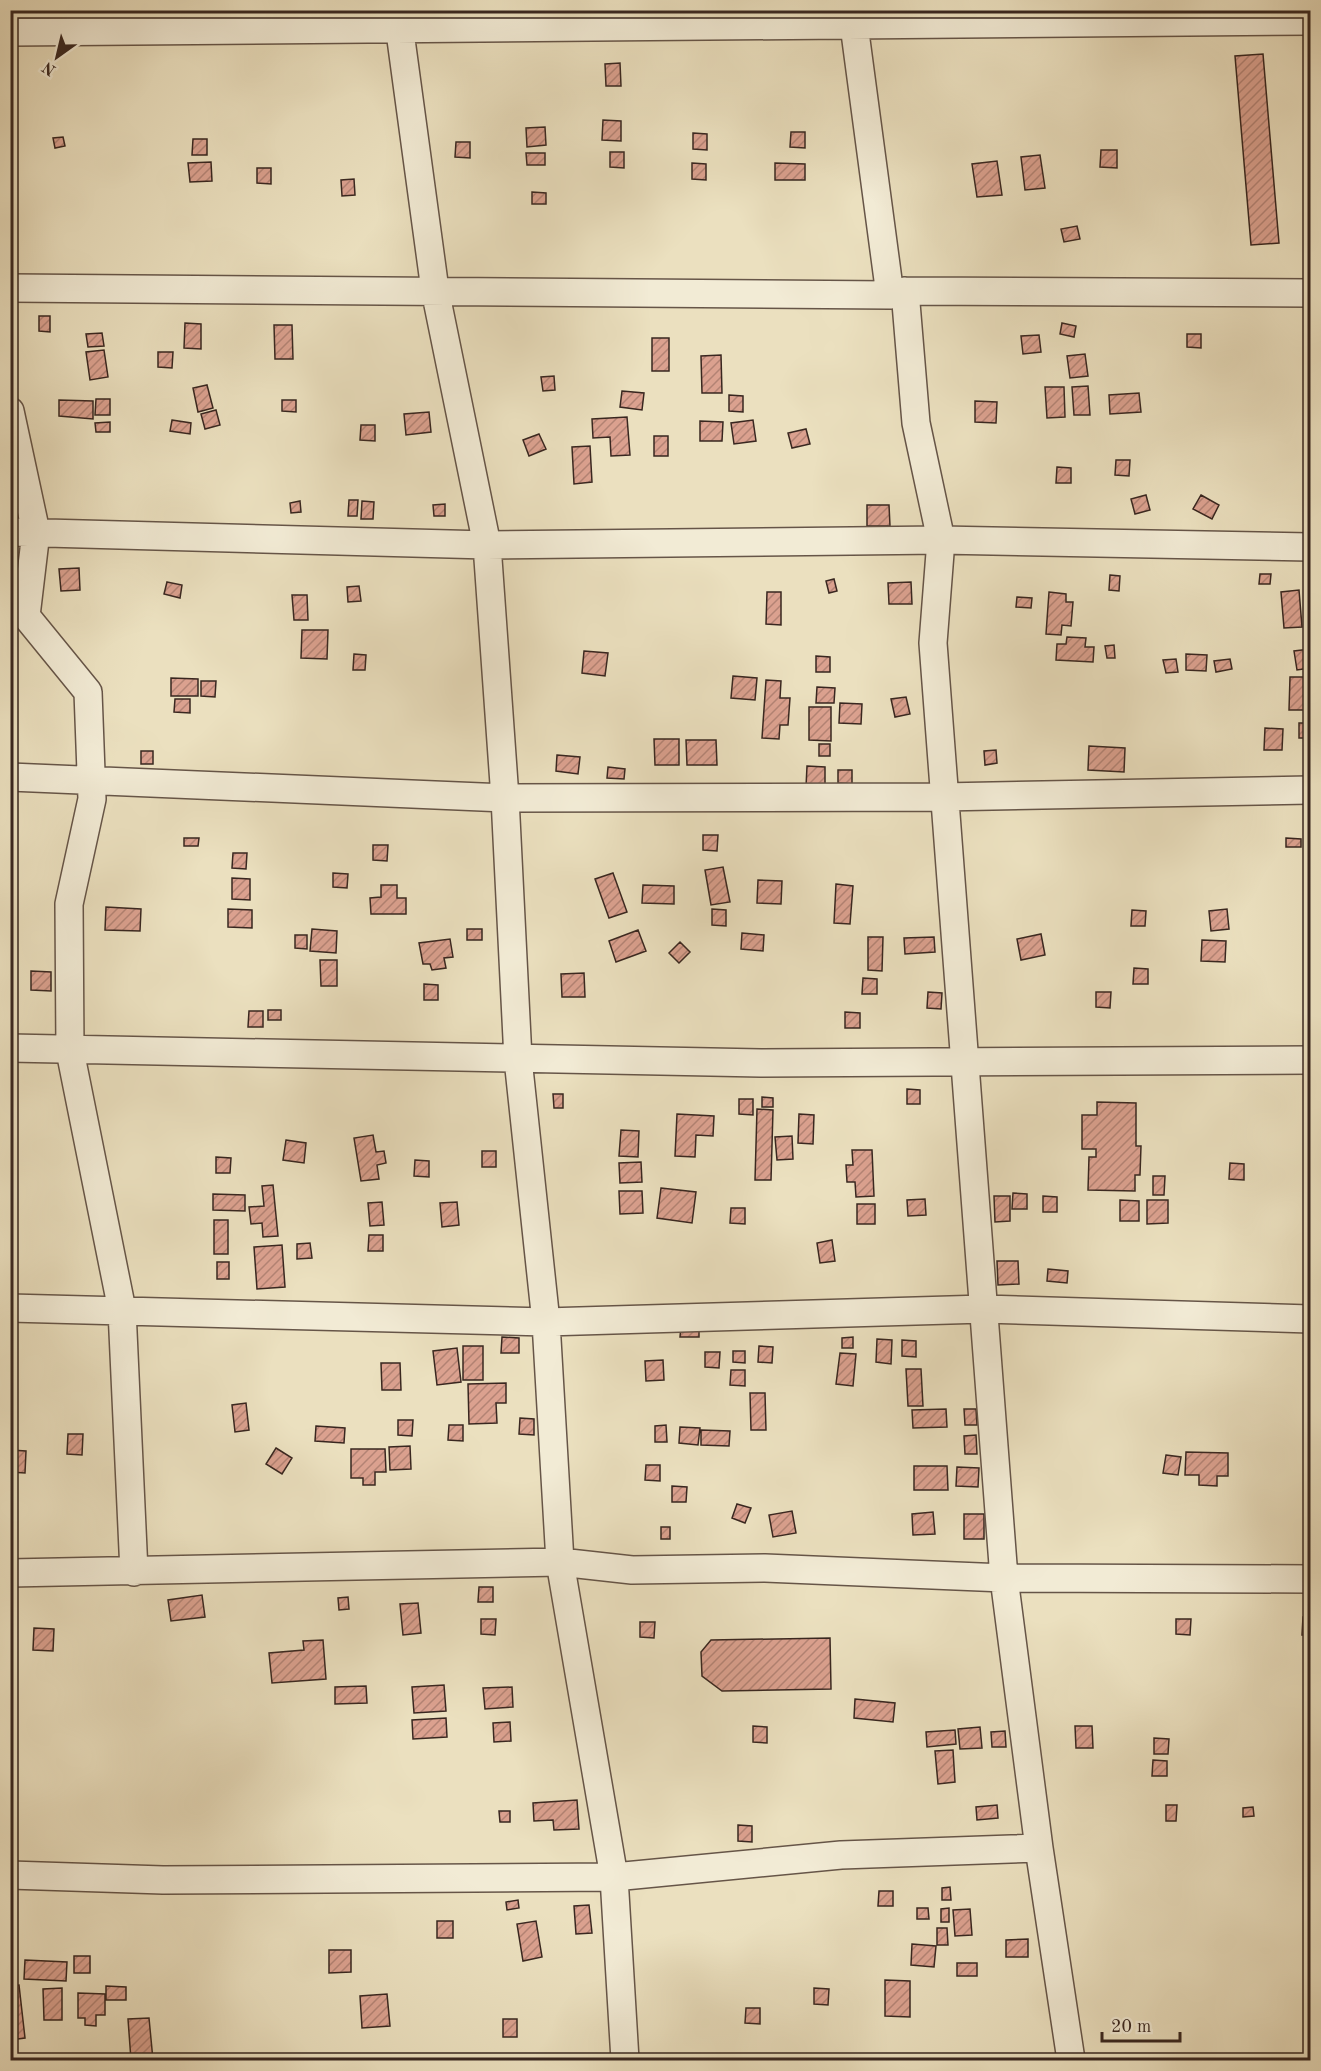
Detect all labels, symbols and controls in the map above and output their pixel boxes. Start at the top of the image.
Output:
north arrow [27,27,87,87]
text: N [40,57,59,78]
scale bar [1102,2005,1180,2043]
text: 20 m [1111,2018,1151,2036]

